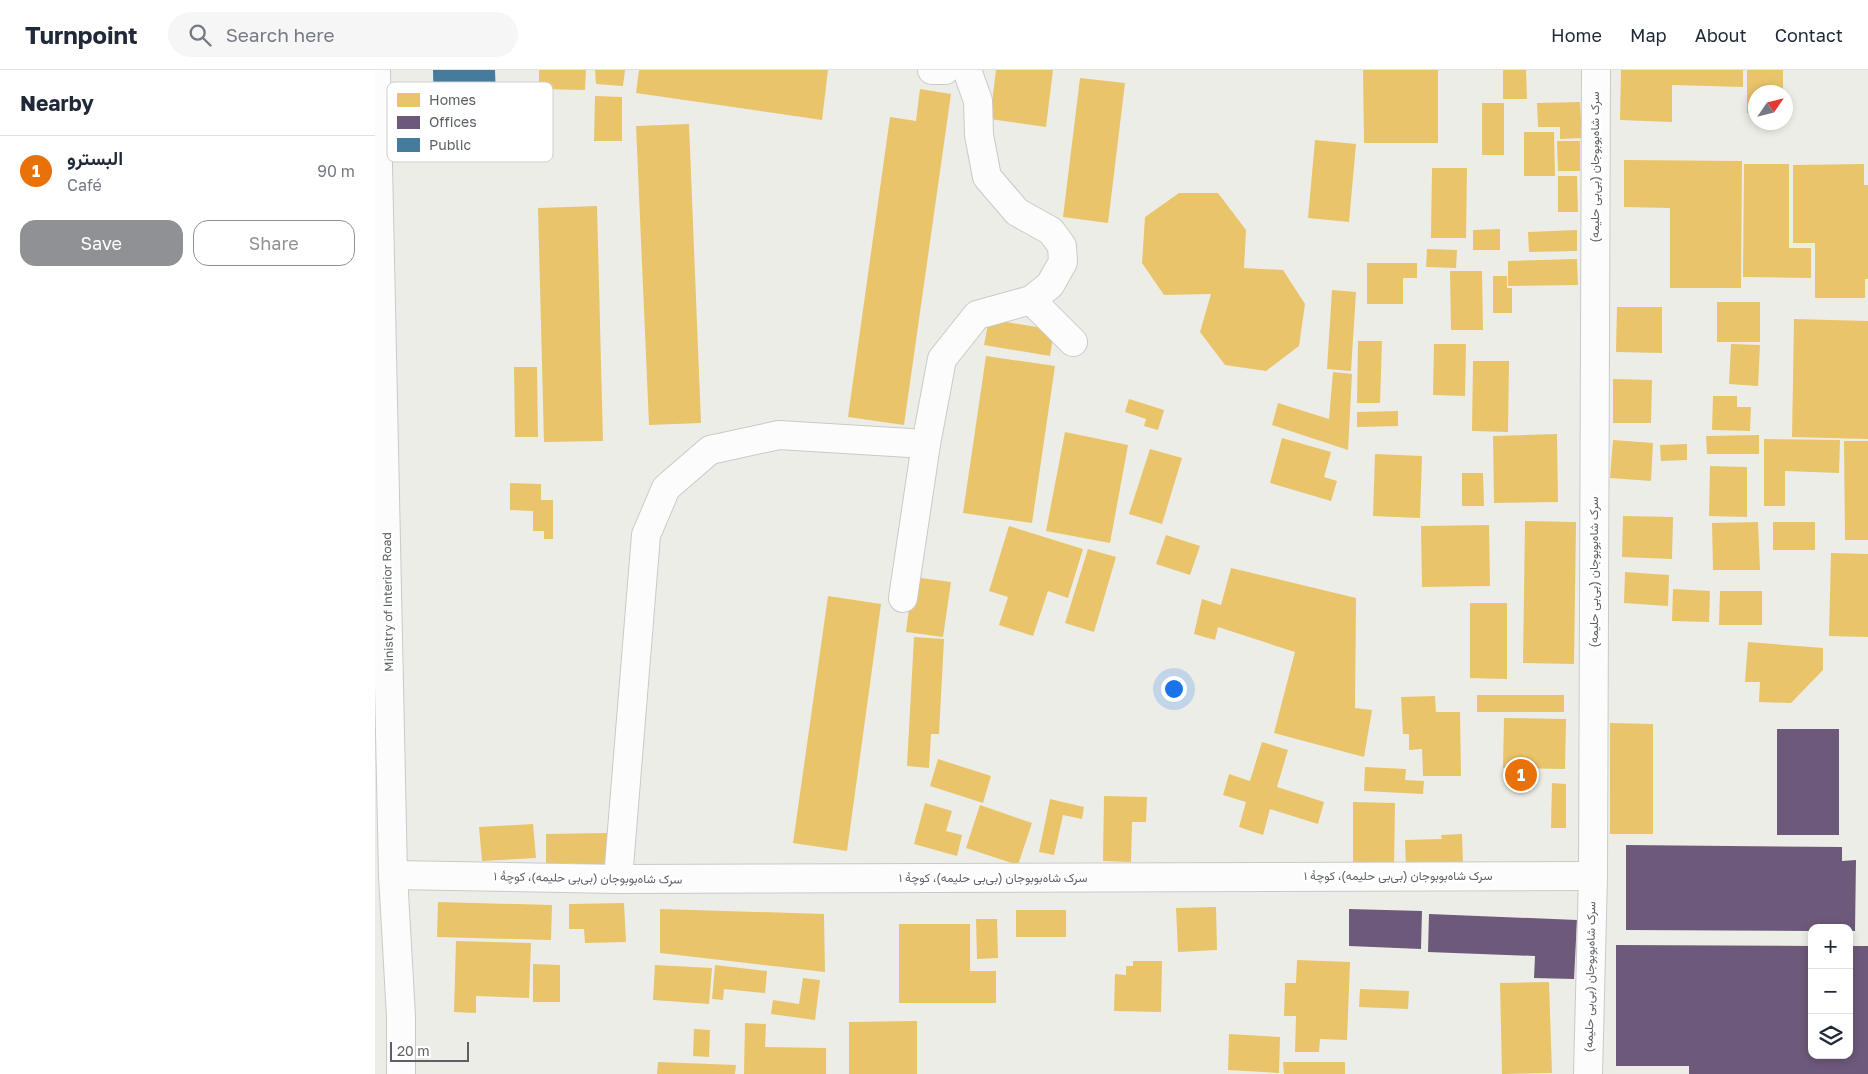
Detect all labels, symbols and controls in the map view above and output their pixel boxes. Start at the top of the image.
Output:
search box [168,12,518,57]
text: Turnpoint [25,20,138,49]
icon: search [186,21,214,49]
text: Search here [226,23,335,46]
text: Home [1551,24,1602,46]
text: Map [1630,24,1667,46]
text: About [1695,24,1747,46]
text: Contact [1775,24,1843,46]
legend [387,82,553,162]
north arrow [1748,85,1793,130]
text: Nearby [20,90,94,116]
text: Homes [429,91,476,108]
street label: سرک شاه‌بوبوجان (بی‌بی حلیمه) [1587,91,1603,243]
text: Offices [429,113,477,130]
text: Public [429,136,471,153]
text: البسترو [67,146,123,169]
text: 1 [32,161,40,181]
text: 90 m [317,161,355,181]
text: Café [67,175,102,195]
button: Save [20,220,183,266]
button: Share [193,220,355,266]
street label: سرک شاه‌بوبوجان (بی‌بی حلیمه) [1586,496,1602,648]
street label: Ministry of Interior Road [379,532,396,672]
your location [1161,676,1187,702]
pin: 1 [1505,756,1537,794]
street label: سرک شاه‌بوبوجان (بی‌بی حلیمه)، کوچۀ ۱ [494,868,682,888]
street label: سرک شاه‌بوبوجان (بی‌بی حلیمه)، کوچۀ ۱ [1304,868,1492,884]
street label: سرک شاه‌بوبوجان (بی‌بی حلیمه)، کوچۀ ۱ [899,870,1087,886]
street label: سرک شاه‌بوبوجان (بی‌بی حلیمه) [1581,901,1599,1053]
map controls [1808,924,1853,1059]
button: + [1808,924,1853,969]
button: − [1808,969,1853,1014]
button: layers [1808,1014,1853,1059]
scale bar [390,1039,469,1062]
text: 20 m [397,1042,430,1059]

